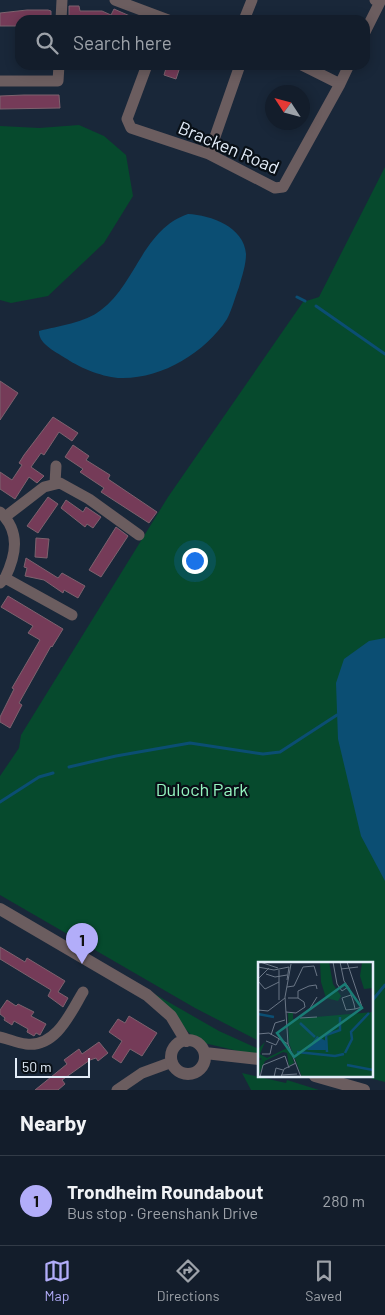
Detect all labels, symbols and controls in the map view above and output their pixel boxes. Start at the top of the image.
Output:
search box [15,15,370,70]
icon: search [33,29,61,57]
text: Search here [73,31,172,54]
north arrow [265,85,310,130]
street label: Bracken Road [175,116,283,178]
your location [182,548,208,574]
park label: Duloch Park [156,778,248,800]
pin: 1 [66,923,98,964]
inset map [258,962,372,1078]
scale bar [15,1055,90,1078]
text: 50 m [22,1058,51,1075]
text: Nearby [20,1110,86,1135]
text: Trondheim Roundabout [67,1180,263,1203]
text: 1 [33,1191,39,1210]
text: 280 m [323,1191,365,1210]
text: Bus stop · Greenshank Drive [67,1203,258,1222]
tab: Map [43,1257,71,1304]
tab: Directions [157,1257,219,1304]
tab: Saved [305,1257,342,1304]

